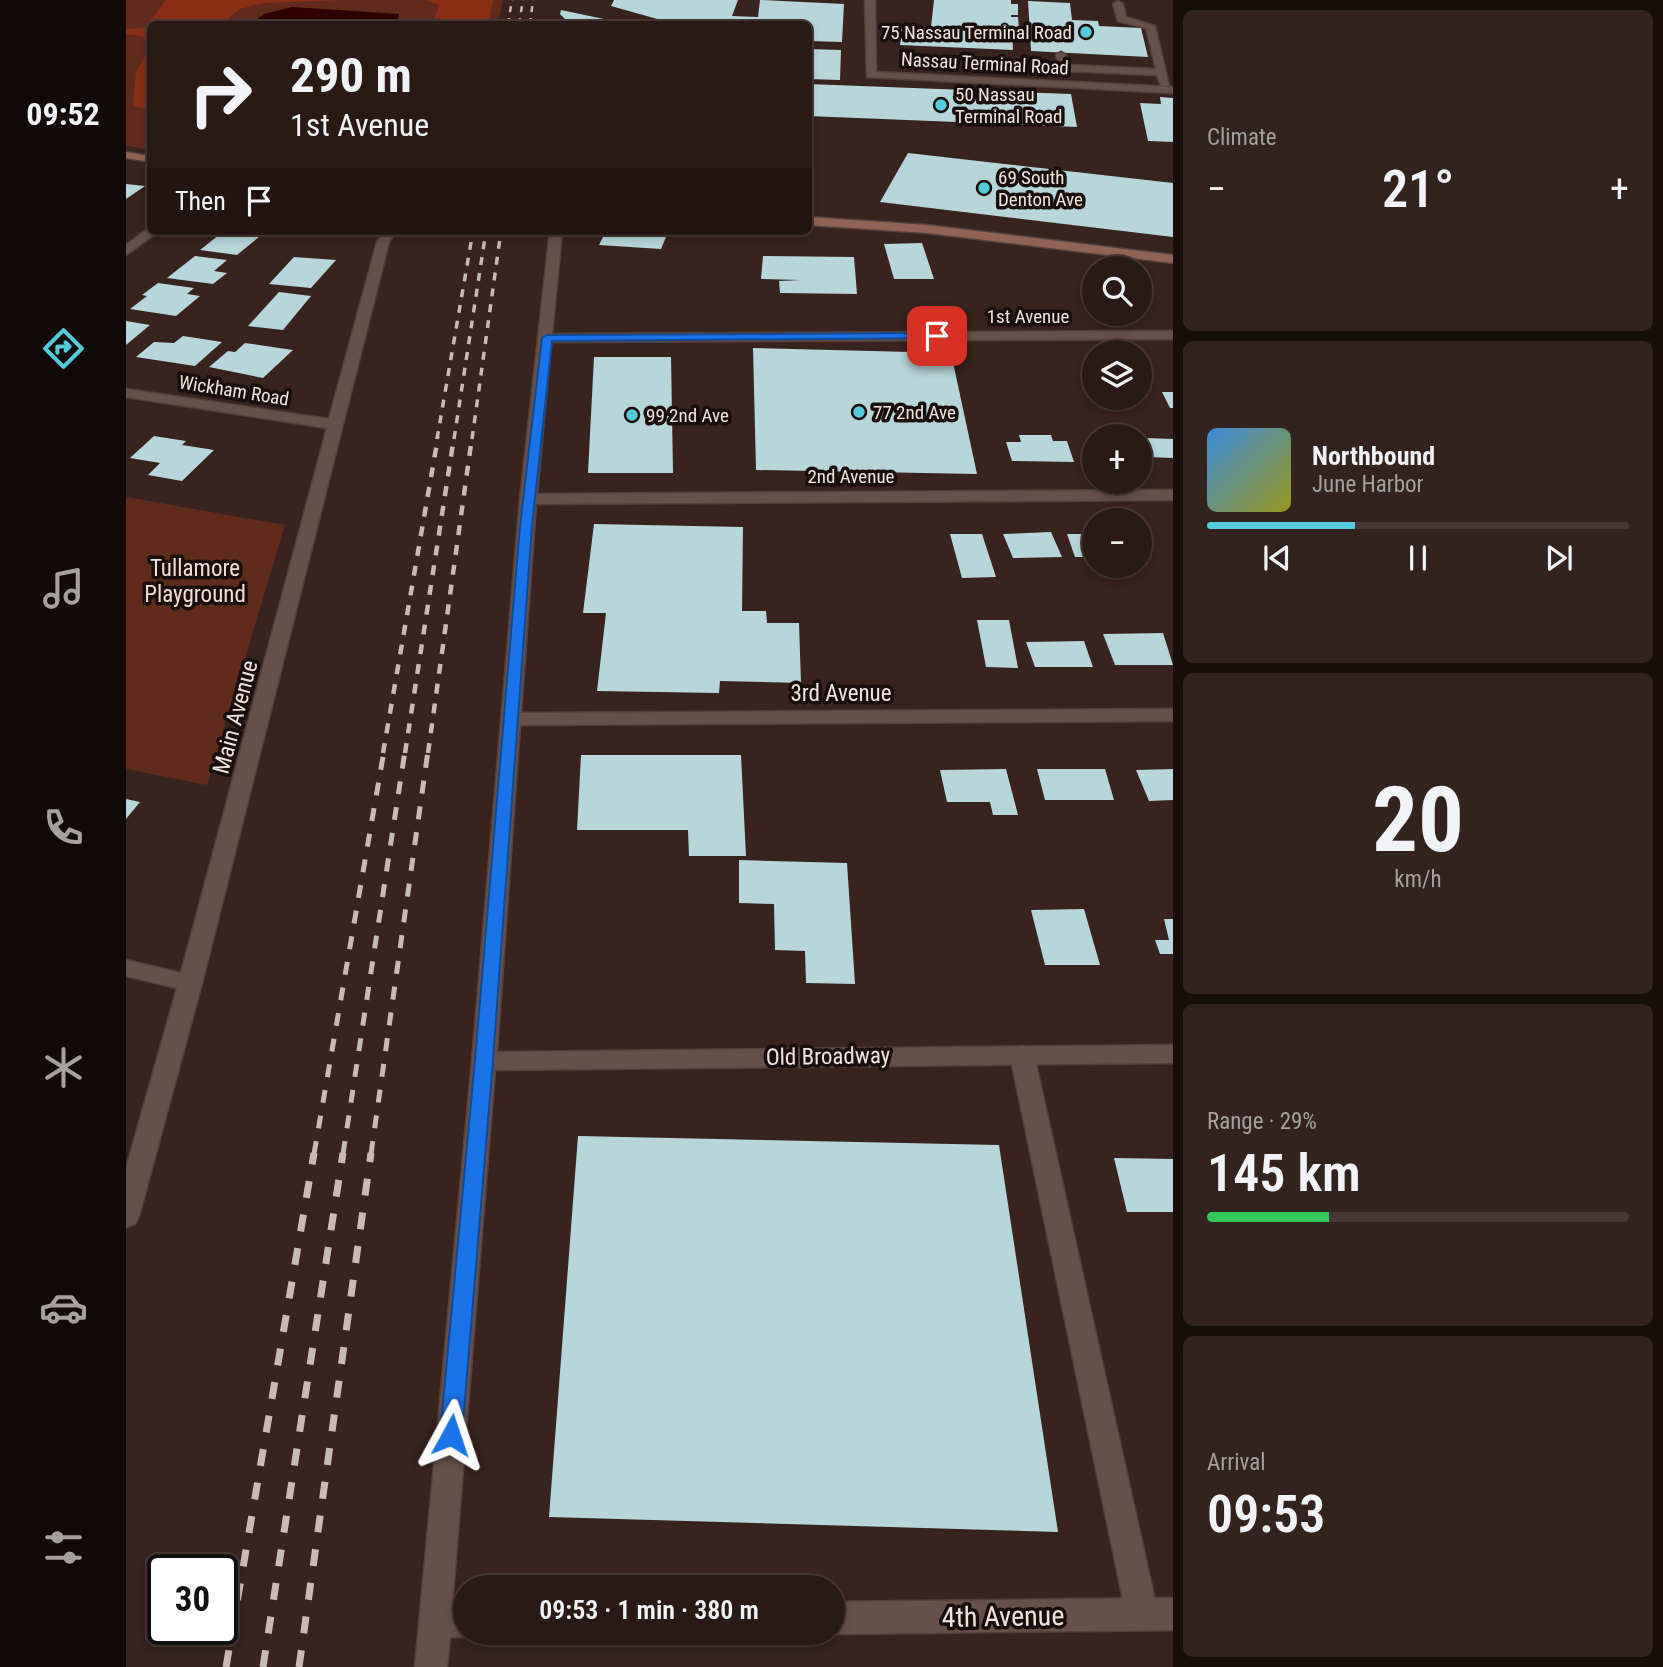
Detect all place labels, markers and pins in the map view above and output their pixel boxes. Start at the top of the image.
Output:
place label: 75 Nassau Terminal Road [881,21,1072,44]
marker: 75 Nassau Terminal Road [1078,24,1094,40]
place label: 50 Nassau Terminal Road [955,83,1063,128]
marker: 50 Nassau Terminal Road [933,97,949,113]
place label: 69 South Denton Ave [998,166,1083,211]
marker: 69 South Denton Ave [976,180,992,196]
pin [907,306,967,366]
place label: 77 2nd Ave [873,401,956,424]
place label: 99 2nd Ave [646,404,729,427]
marker: 77 2nd Ave [851,404,867,420]
marker: 99 2nd Ave [624,407,640,423]

